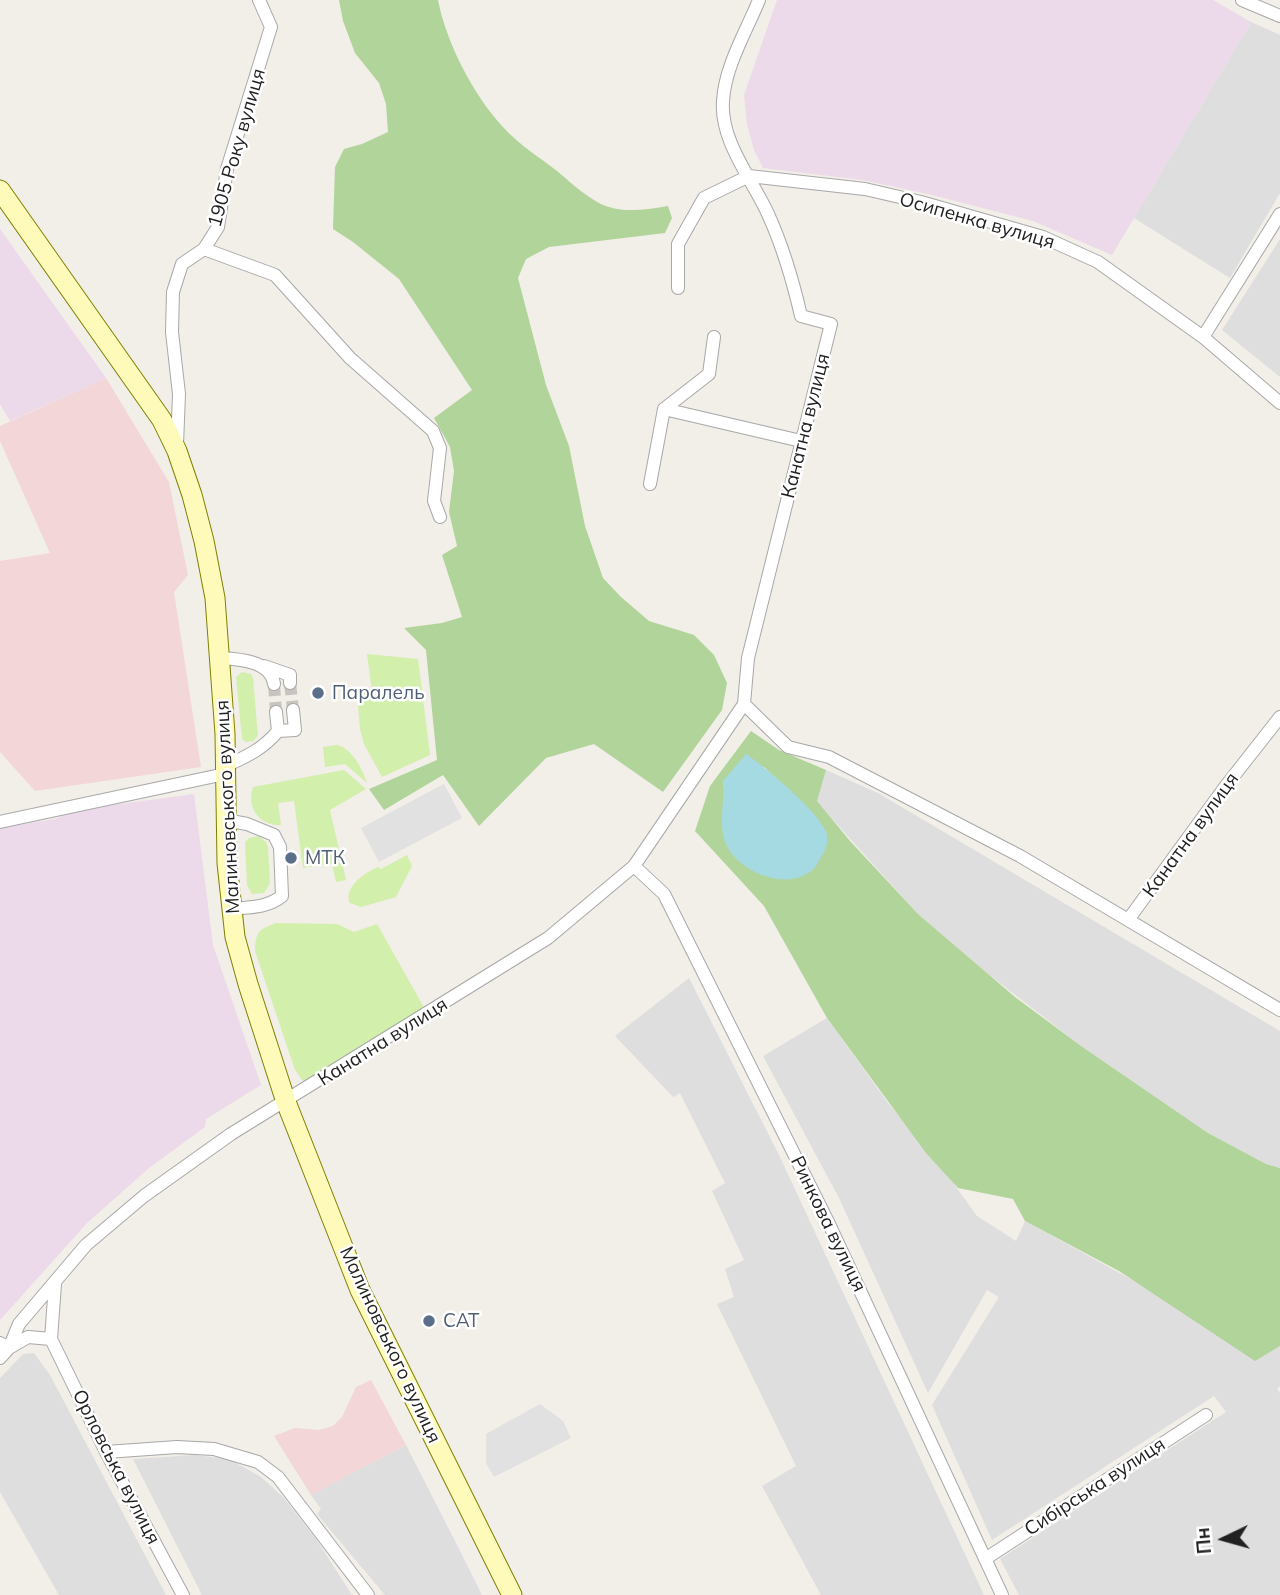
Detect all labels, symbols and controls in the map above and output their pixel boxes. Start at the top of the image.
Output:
street label: 1905 Року вулиця [203,66,271,230]
street label: Осипенка вулиця [897,188,1057,254]
street label: Канатна вулиця [777,351,835,501]
place label: Паралель [332,682,425,704]
marker: Паралель [310,685,326,701]
street label: Малиновського вулиця [211,700,245,914]
street label: Канатна вулиця [1138,768,1244,902]
place label: МТК [305,847,345,869]
marker: МТК [283,850,299,866]
street label: Канатна вулиця [314,993,452,1091]
street label: Ринкова вулиця [785,1152,871,1296]
street label: Малиновського вулиця [334,1243,446,1447]
place label: САТ [443,1310,480,1332]
marker: САТ [421,1313,437,1329]
street label: Орловська вулиця [67,1386,165,1548]
street label: Сибірська вулиця [1020,1433,1170,1541]
north arrow [1189,1504,1259,1574]
text: Пн [1190,1527,1216,1555]

